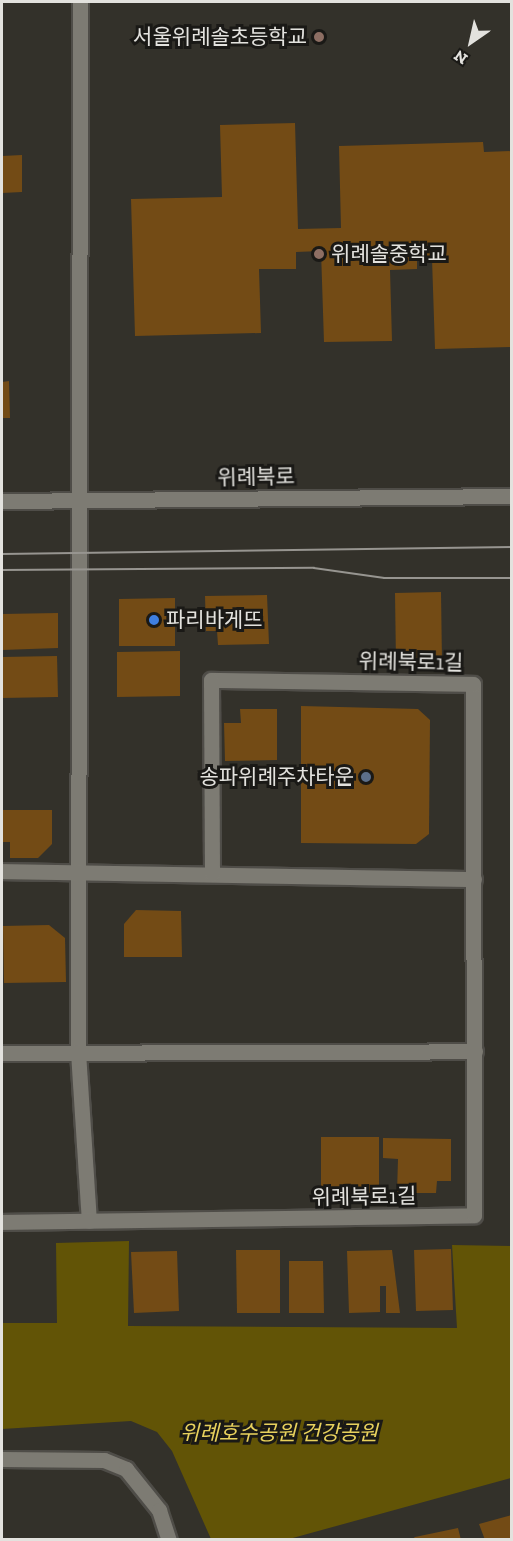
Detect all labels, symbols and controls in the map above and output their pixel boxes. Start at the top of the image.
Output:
north arrow [441,12,501,72]
place label: 서울위례솔초등학교 [133,24,307,50]
marker: 서울위례솔초등학교 [312,30,326,44]
text: N [450,46,471,69]
place label: 위례솔중학교 [331,241,447,267]
marker: 위례솔중학교 [312,247,326,261]
street label: 위례북로 [217,464,295,490]
place label: 파리바게뜨 [166,607,263,633]
marker: 파리바게뜨 [147,613,161,627]
street label: 위례북로1길 [358,648,464,676]
place label: 송파위례주차타운 [199,764,354,790]
marker: 송파위례주차타운 [359,770,373,784]
street label: 위례북로1길 [311,1183,417,1211]
park label: 위례호수공원 건강공원 [180,1420,378,1446]

